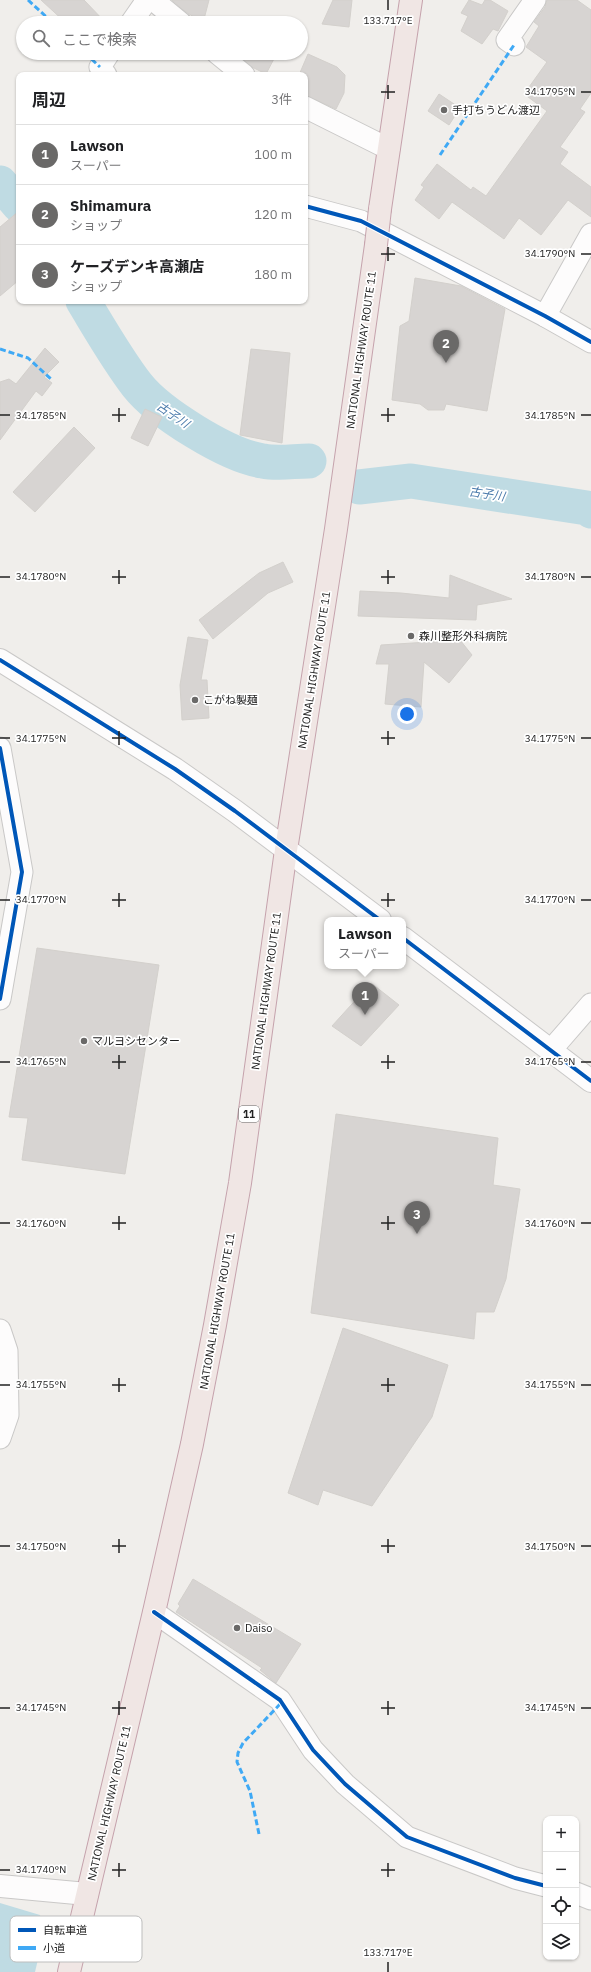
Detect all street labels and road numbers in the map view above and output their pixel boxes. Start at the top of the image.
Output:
street label: NATIONAL HIGHWAY ROUTE 11 [343,270,379,430]
street label: NATIONAL HIGHWAY ROUTE 11 [295,590,333,750]
street label: NATIONAL HIGHWAY ROUTE 11 [248,911,284,1071]
road number: 11 [239,1106,259,1122]
street label: NATIONAL HIGHWAY ROUTE 11 [196,1231,238,1391]
street label: NATIONAL HIGHWAY ROUTE 11 [84,1724,134,1882]

